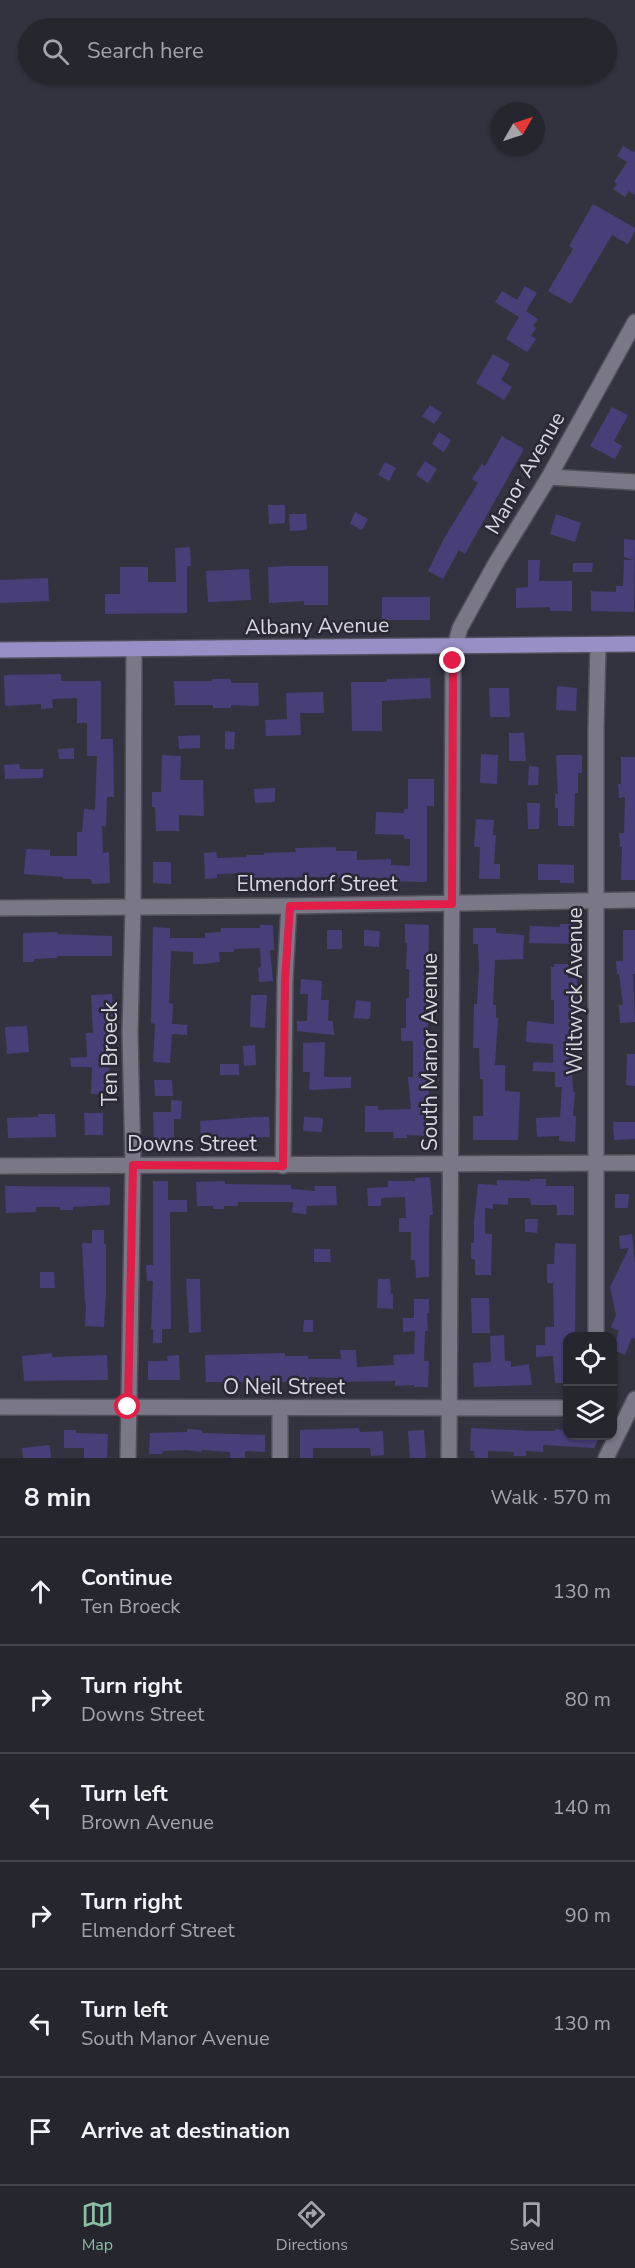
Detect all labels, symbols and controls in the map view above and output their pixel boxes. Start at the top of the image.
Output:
search box [18,18,617,84]
icon: search [39,35,72,68]
text: Search here [87,36,204,66]
north arrow [491,102,545,156]
street label: Manor Avenue [479,407,571,539]
street label: Albany Avenue [245,611,389,641]
route end [439,647,465,673]
street label: Elmendorf Street [236,870,398,898]
street label: Wiltwyck Avenue [561,907,589,1075]
street label: South Manor Avenue [416,953,444,1151]
street label: Ten Broeck [96,1001,124,1106]
street label: Downs Street [127,1130,257,1158]
map controls [563,1332,617,1440]
button: locate [563,1332,617,1386]
street label: O Neil Street [223,1373,346,1401]
button: layers [563,1386,617,1440]
route start [114,1393,140,1419]
text: 8 min [24,1480,91,1515]
text: Walk · 570 m [491,1484,611,1511]
text: Continue [81,1563,172,1593]
icon: ahead [24,1575,57,1608]
text: 130 m [553,1578,611,1605]
text: Ten Broeck [81,1593,180,1620]
text: Turn right [81,1671,182,1701]
icon: right [24,1683,57,1716]
text: 80 m [565,1686,611,1713]
text: Downs Street [81,1701,204,1728]
text: Turn left [81,1779,168,1809]
icon: left [24,1791,57,1824]
text: 140 m [553,1794,611,1821]
text: Brown Avenue [81,1809,214,1836]
text: Turn right [81,1887,182,1917]
icon: right [24,1899,57,1932]
text: 90 m [565,1902,611,1929]
text: Elmendorf Street [81,1917,235,1944]
text: Turn left [81,1995,168,2025]
icon: left [24,2007,57,2040]
text: 130 m [553,2010,611,2037]
text: South Manor Avenue [81,2025,270,2052]
icon: arrive [24,2115,57,2148]
text: Arrive at destination [81,2116,290,2146]
tab: Map [81,2198,114,2256]
tab: Directions [276,2198,348,2256]
tab: Saved [510,2198,554,2256]

